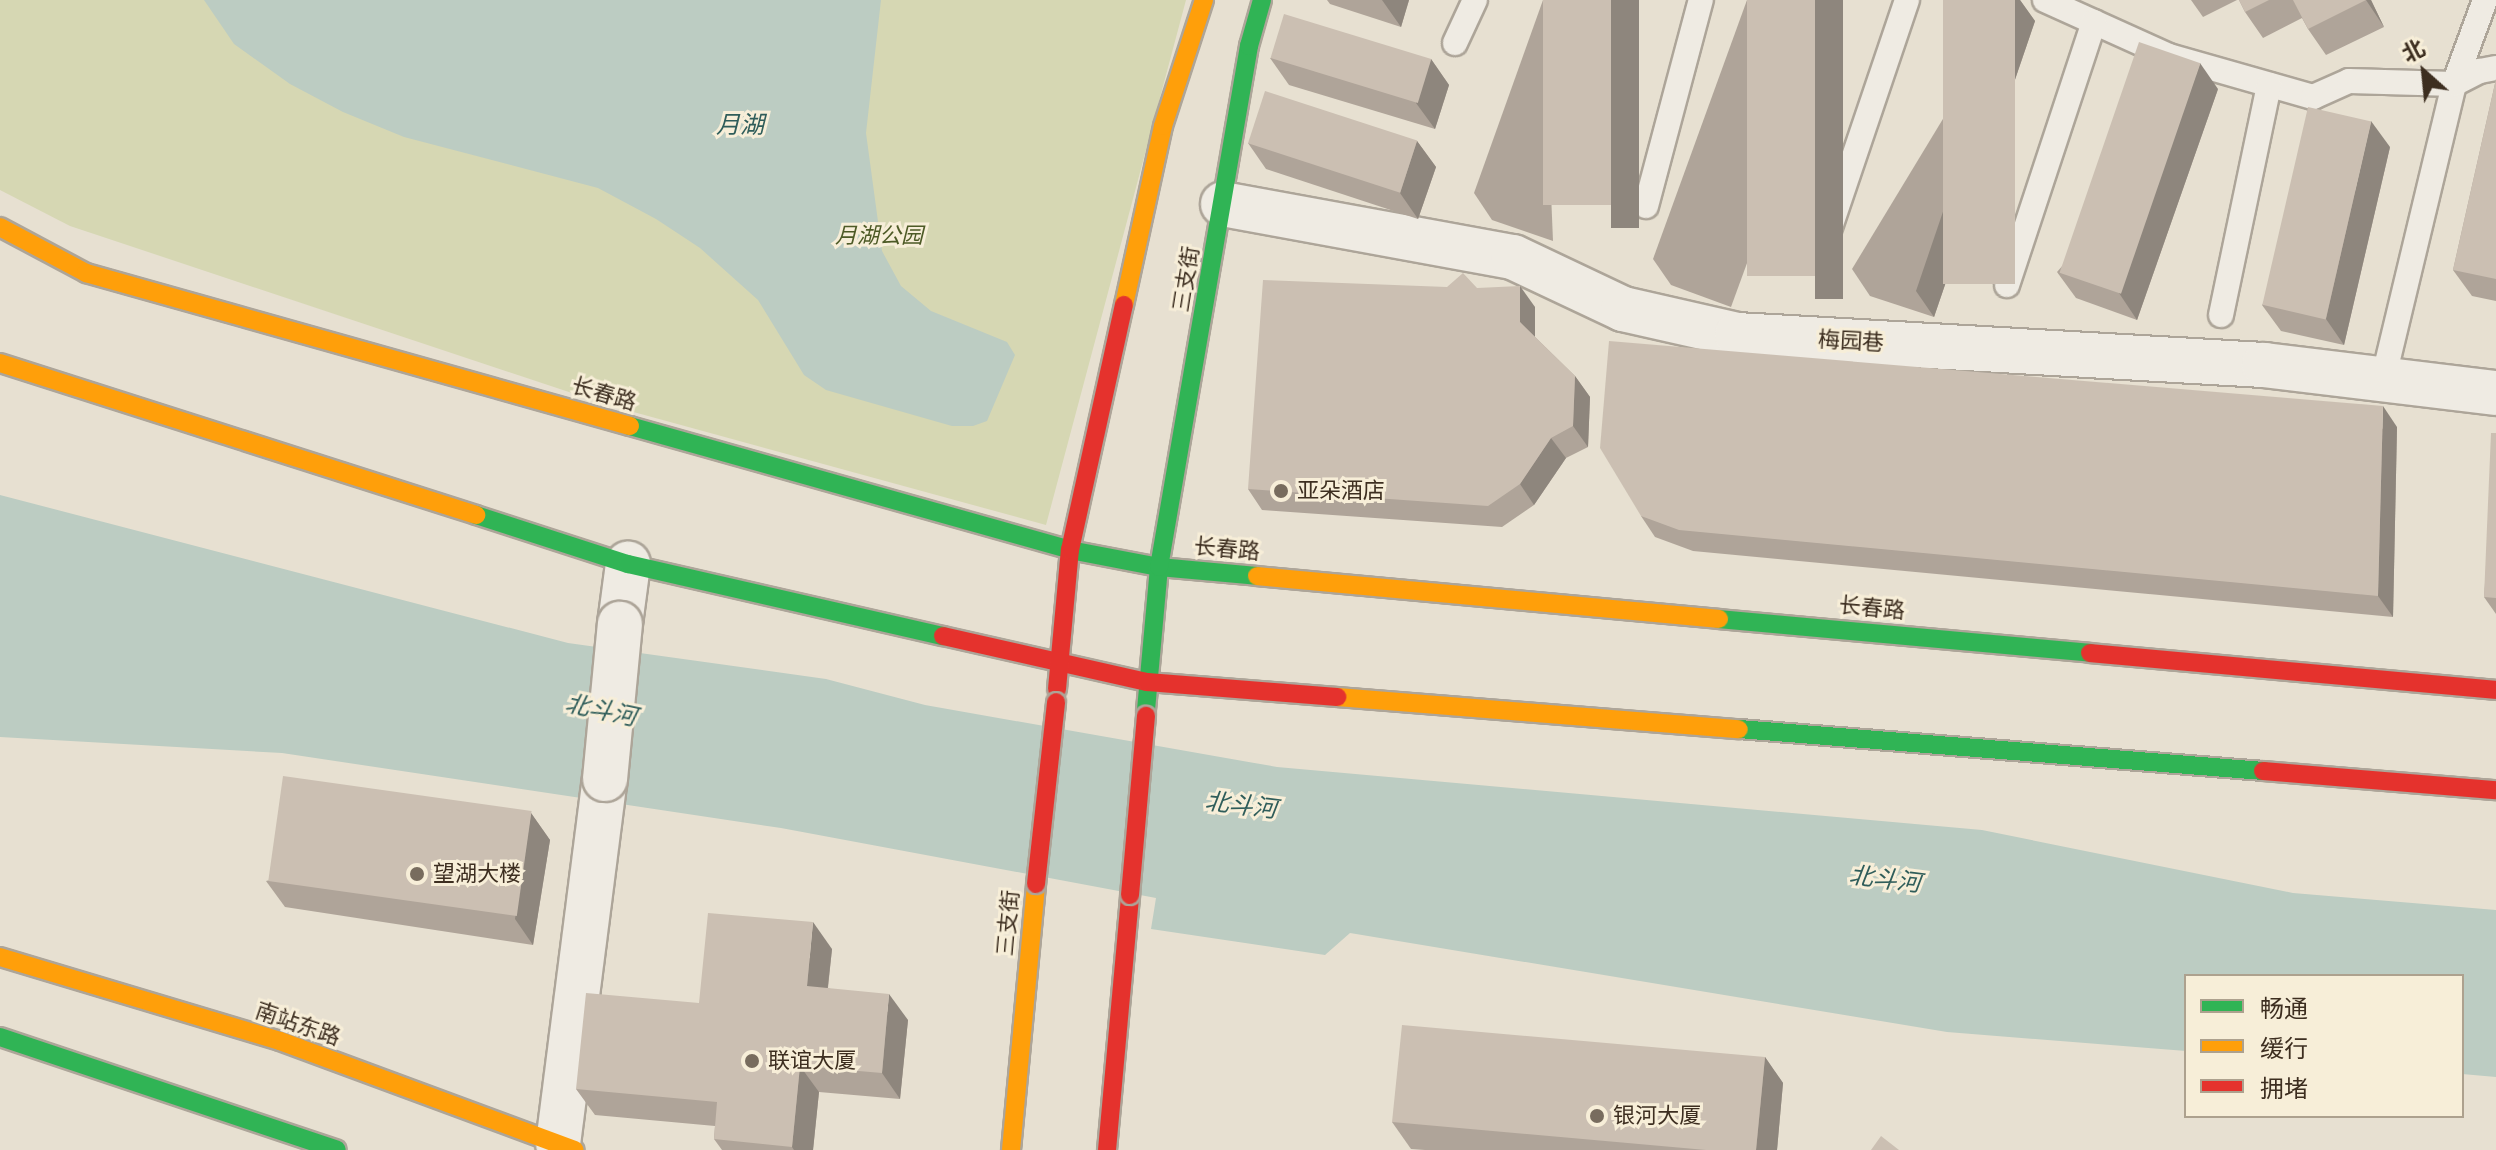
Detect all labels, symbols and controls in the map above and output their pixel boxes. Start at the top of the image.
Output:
north arrow [2384,32,2464,112]
text: 北 [2397,33,2429,68]
water label: 月湖 [716,111,764,139]
park label: 月湖公园 [835,223,923,249]
street label: 三支街 [1168,244,1204,314]
street label: 梅园巷 [1817,326,1885,356]
street label: 长春路 [569,372,639,416]
place label: 亚朵酒店 [1297,478,1385,504]
marker: 亚朵酒店 [1272,482,1290,500]
street label: 长春路 [1193,533,1261,565]
street label: 长春路 [1838,592,1906,624]
water label: 北斗河 [563,688,639,732]
water label: 北斗河 [1204,786,1278,824]
water label: 北斗河 [1848,860,1922,898]
place label: 望湖大楼 [433,861,521,887]
marker: 望湖大楼 [408,865,426,883]
street label: 三支街 [992,889,1024,957]
legend [2184,974,2464,1118]
text: 畅通 [2260,993,2308,1024]
street label: 南站东路 [252,997,344,1051]
text: 缓行 [2260,1033,2308,1064]
place label: 联谊大厦 [768,1048,856,1074]
marker: 联谊大厦 [743,1052,761,1070]
text: 拥堵 [2260,1073,2308,1104]
place label: 银河大厦 [1613,1103,1701,1129]
marker: 银河大厦 [1588,1107,1606,1125]

